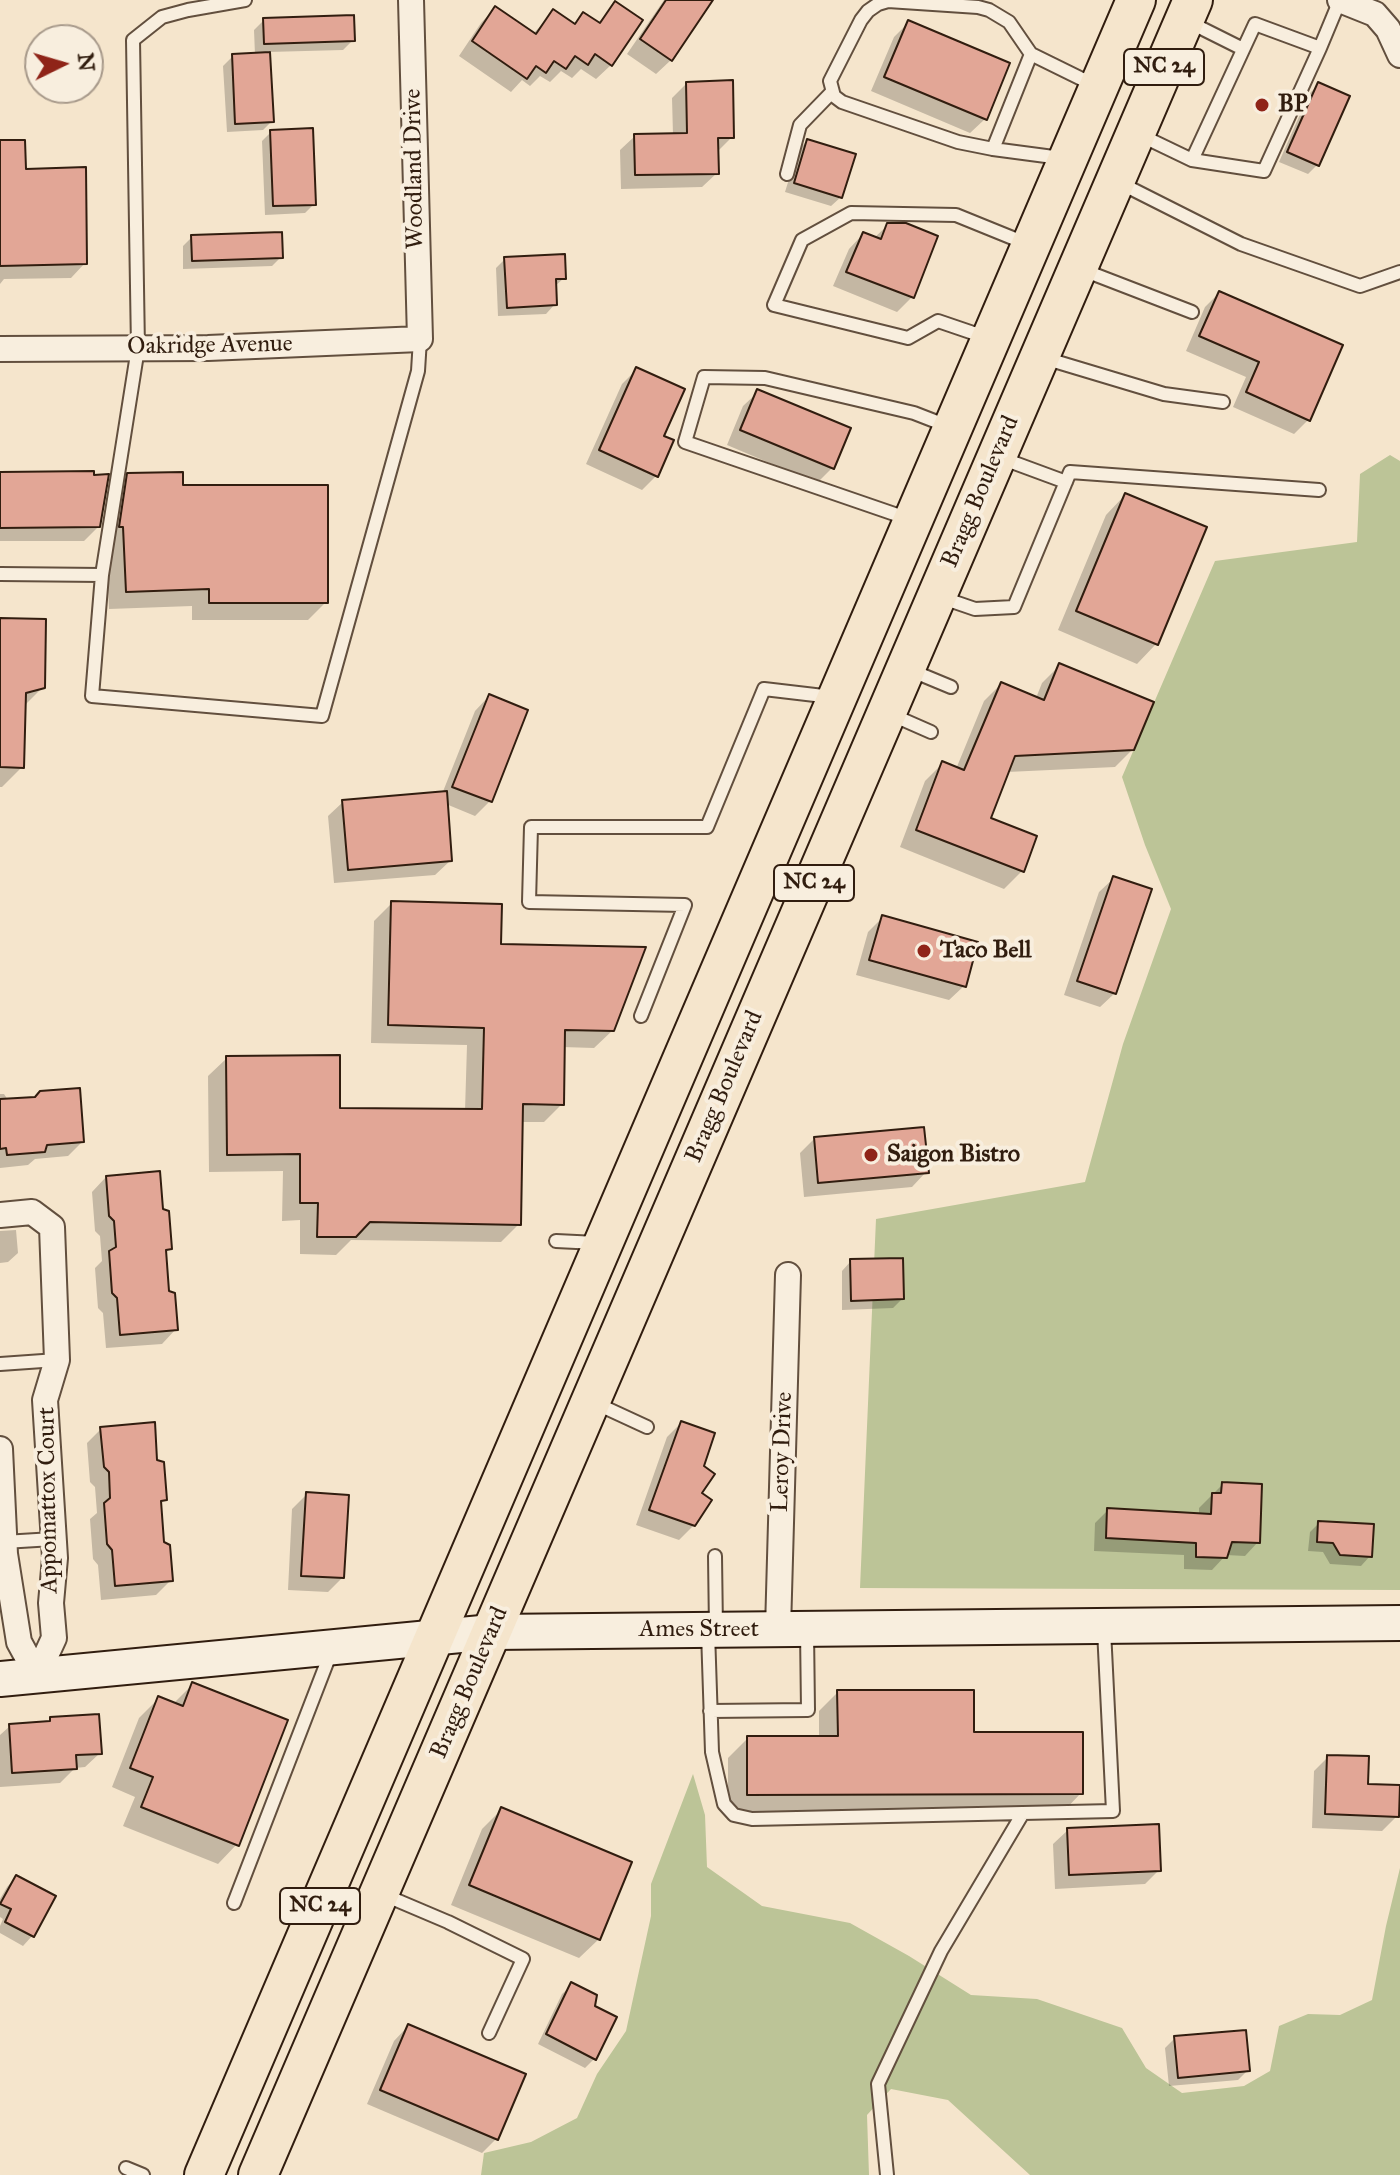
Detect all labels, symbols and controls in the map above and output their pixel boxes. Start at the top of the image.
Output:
north arrow [24,24,104,104]
road number: NC 24 [1124,49,1204,85]
text: N [72,52,101,73]
street label: Woodland Drive [399,88,431,250]
place label: BP [1278,91,1307,119]
marker: BP [1253,96,1271,114]
street label: Oakridge Avenue [127,330,293,362]
street label: Bragg Boulevard [936,412,1026,572]
road number: NC 24 [774,865,854,901]
place label: Taco Bell [940,937,1032,965]
marker: Taco Bell [915,942,933,960]
street label: Bragg Boulevard [680,1007,770,1167]
place label: Saigon Bistro [887,1141,1020,1169]
marker: Saigon Bistro [862,1146,880,1164]
street label: Leroy Drive [767,1391,799,1513]
street label: Appomattox Court [33,1406,65,1594]
street label: Bragg Boulevard [425,1603,515,1763]
street label: Ames Street [639,1616,759,1644]
road number: NC 24 [280,1888,360,1924]

